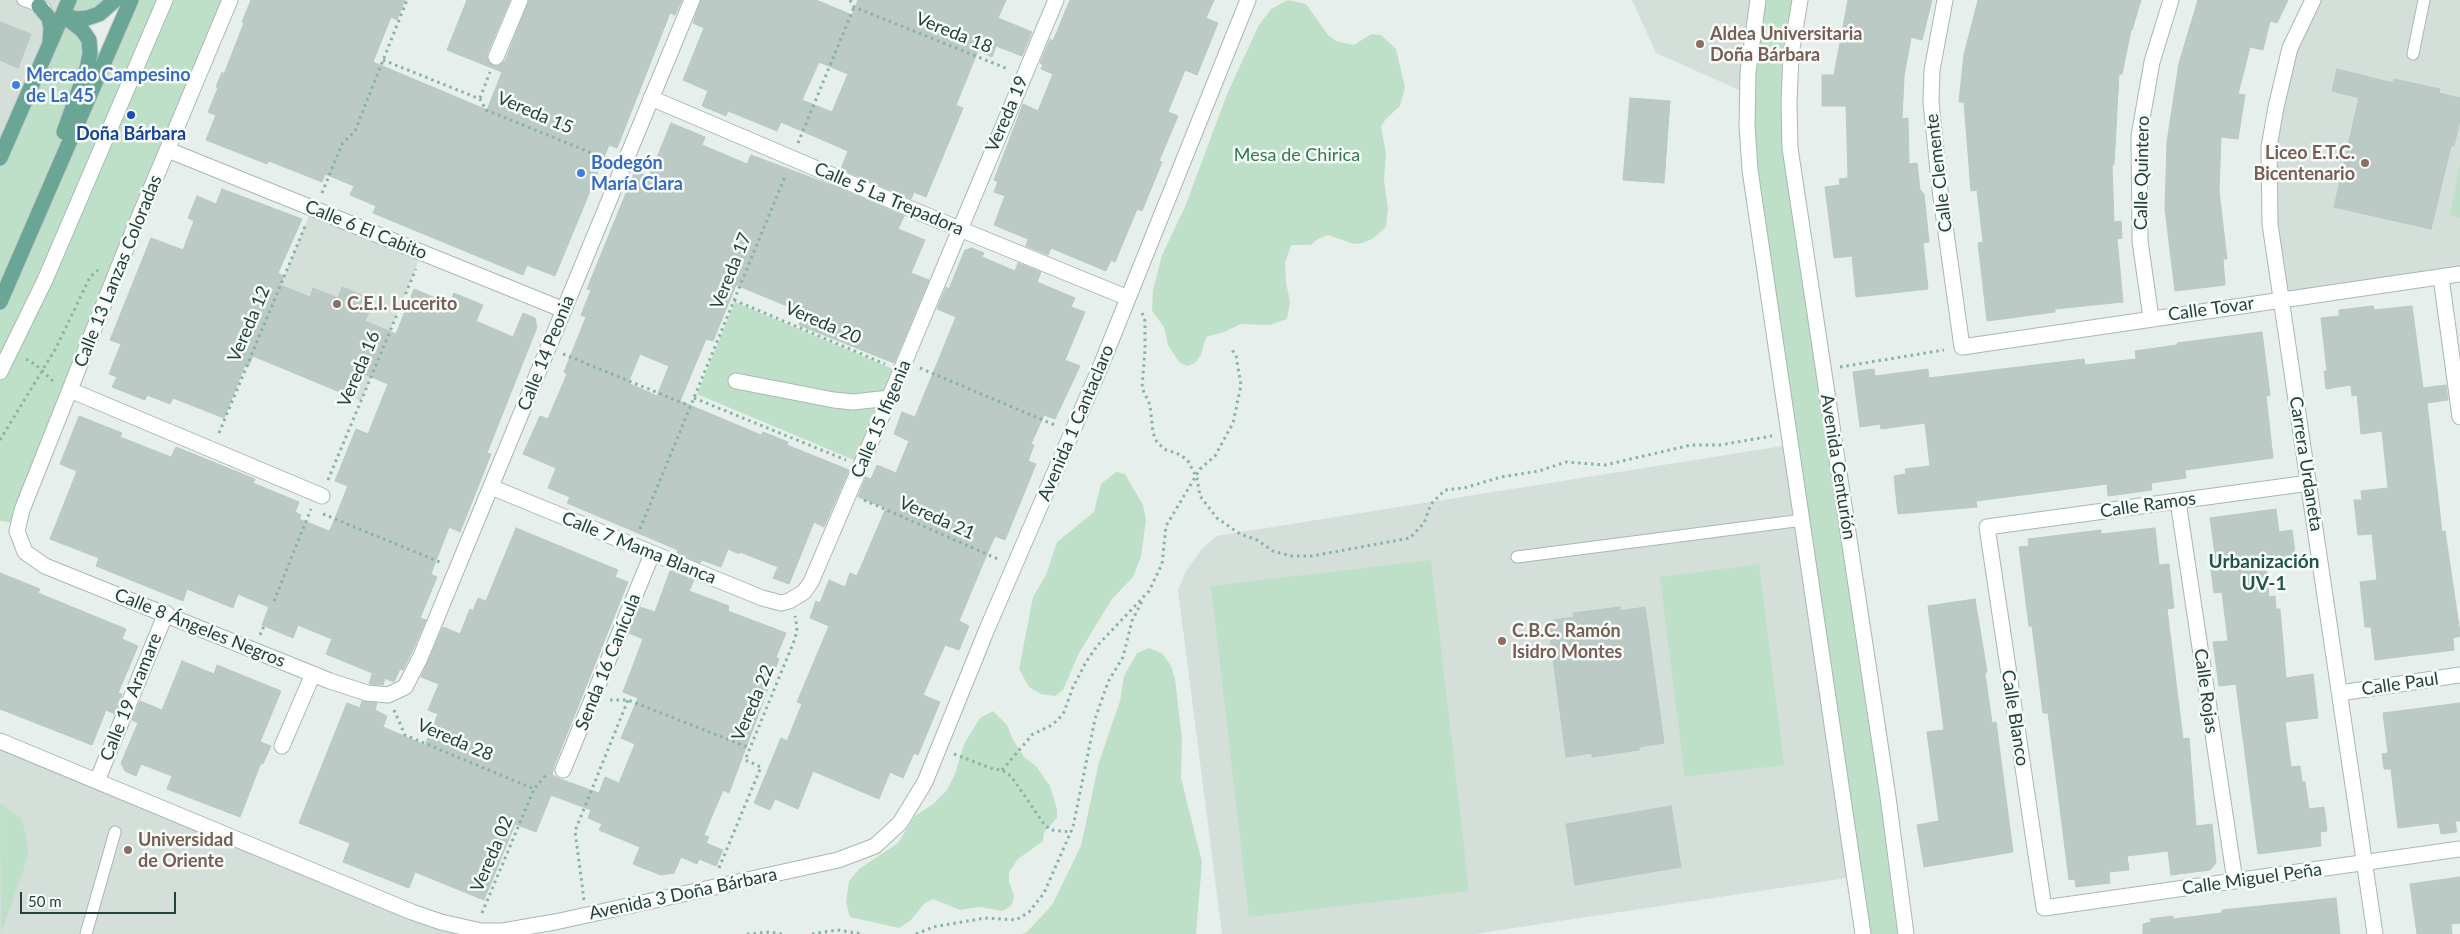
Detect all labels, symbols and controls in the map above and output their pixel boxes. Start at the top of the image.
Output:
street label: Vereda 18 [913,8,995,58]
place label: Aldea Universitaria Doña Bárbara [1710,23,1862,66]
marker: Aldea Universitaria Doña Bárbara [1694,38,1706,50]
place label: Mercado Campesino de La 45 [26,64,190,106]
street label: Vereda 19 [981,73,1033,155]
marker: Mercado Campesino de La 45 [10,79,22,91]
street label: Vereda 15 [494,87,576,139]
marker: Doña Bárbara [125,109,137,121]
street label: Calle Clemente [1921,112,1957,234]
street label: Calle Quintero [2130,116,2154,230]
place label: Doña Bárbara [76,123,186,145]
place label: Liceo E.T.C. Bicentenario [2253,142,2355,184]
park label: Mesa de Chirica [1234,144,1360,166]
place label: Bodegón María Clara [591,152,683,194]
marker: Liceo E.T.C. Bicentenario [2359,157,2371,169]
street label: Calle 5 La Trepadora [811,158,967,240]
marker: Bodegón María Clara [575,167,587,179]
street label: Calle 13 Lanzas Coloradas [70,172,166,370]
street label: Calle 6 El Cabito [302,196,430,264]
street label: Vereda 17 [706,230,756,312]
street label: Vereda 12 [223,283,275,365]
street label: Calle 14 Peonia [513,292,579,414]
street label: Calle Tovar [2167,292,2255,326]
place label: C.E.I. Lucerito [347,293,457,315]
street label: Vereda 20 [782,297,864,349]
marker: C.E.I. Lucerito [331,298,343,310]
street label: Vereda 16 [333,328,385,410]
street label: Avenida 1 Cantaclaro [1033,342,1119,504]
street label: Calle 15 Ifigenia [846,357,916,481]
street label: Avenida Centurión [1816,393,1860,541]
street label: Carrera Urdaneta [2285,395,2327,533]
street label: Calle Ramos [2099,488,2197,522]
street label: Vereda 21 [896,492,978,544]
street label: Calle 7 Mama Blanca [559,507,719,589]
district label: Urbanización UV-1 [2209,551,2319,595]
street label: Calle 8 Ángeles Negros [111,584,289,672]
street label: Senda 16 Canícula [571,590,645,734]
place label: C.B.C. Ramón Isidro Montes [1512,620,1622,662]
street label: Calle 19 Aramare [96,630,166,764]
marker: C.B.C. Ramón Isidro Montes [1496,635,1508,647]
street label: Calle Rojas [2189,647,2223,735]
street label: Vereda 22 [727,662,779,744]
street label: Calle Blanco [1997,668,2033,768]
street label: Calle Paul [2360,668,2440,700]
street label: Vereda 28 [414,714,496,766]
street label: Vereda 02 [466,813,518,895]
place label: Universidad de Oriente [138,829,233,872]
marker: Universidad de Oriente [122,844,134,856]
street label: Calle Miguel Peña [2181,858,2323,900]
street label: Avenida 3 Doña Bárbara [587,863,779,925]
scale bar [22,882,179,914]
text: 50 m [28,892,62,910]

